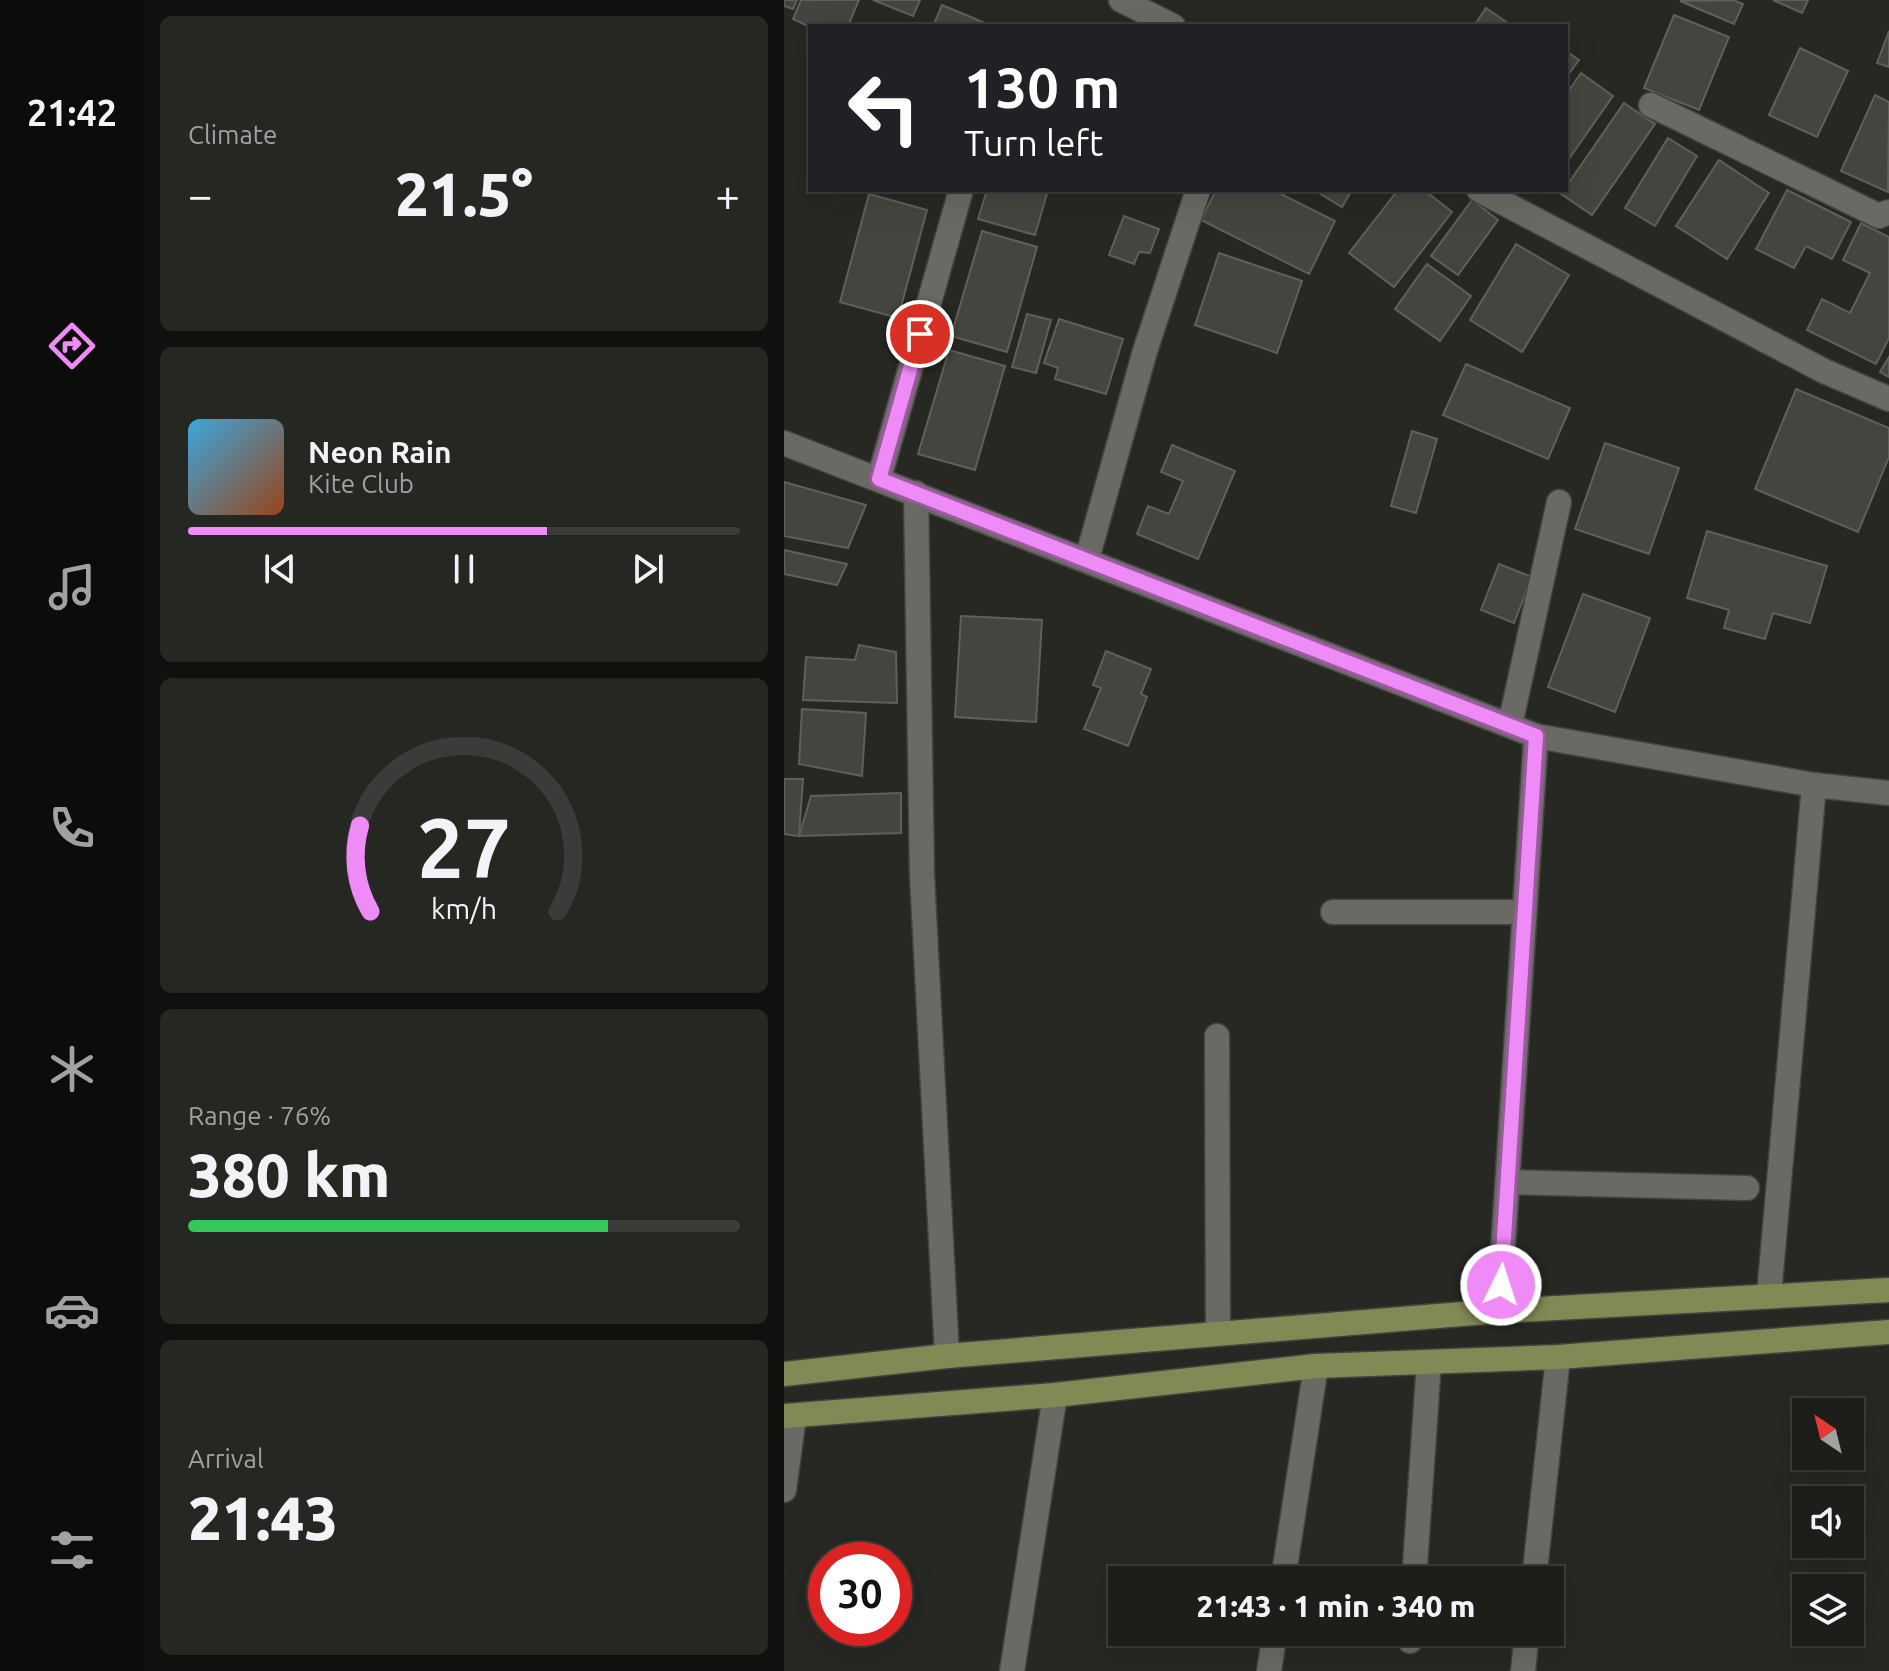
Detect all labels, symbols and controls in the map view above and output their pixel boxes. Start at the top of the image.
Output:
icon: left [832,56,936,160]
text: 130 m [964,56,1120,119]
text: 21:42 [27,92,117,133]
text: Climate [188,120,277,149]
text: Turn left [964,122,1103,163]
text: 21.5° [395,160,533,227]
text: − [188,170,213,219]
text: + [715,170,740,219]
pin [886,300,954,368]
icon: arrive [898,312,942,356]
icon: directions [44,318,100,374]
text: Neon Rain [308,435,452,469]
text: Kite Club [308,469,414,498]
icon: previous [258,547,302,591]
icon: pause [442,547,486,591]
icon: next [626,547,670,591]
icon: music [44,559,100,615]
text: 27 [417,799,511,893]
icon: phone [44,800,100,856]
text: km/h [431,892,497,924]
icon: climate [44,1041,100,1097]
text: Range · 76% [188,1101,331,1130]
text: 380 km [188,1141,390,1208]
position arrow [1459,1243,1543,1327]
icon: car [44,1282,100,1338]
north arrow [1792,1398,1864,1470]
map controls [1792,1398,1864,1646]
text: Arrival [188,1444,264,1473]
text: 21:43 [188,1484,338,1551]
button: sound [1792,1486,1864,1558]
icon: filters [44,1522,100,1578]
speed limit sign: 30 [808,1542,912,1646]
button: layers [1792,1574,1864,1646]
text: 21:43 · 1 min · 340 m [1197,1589,1475,1623]

